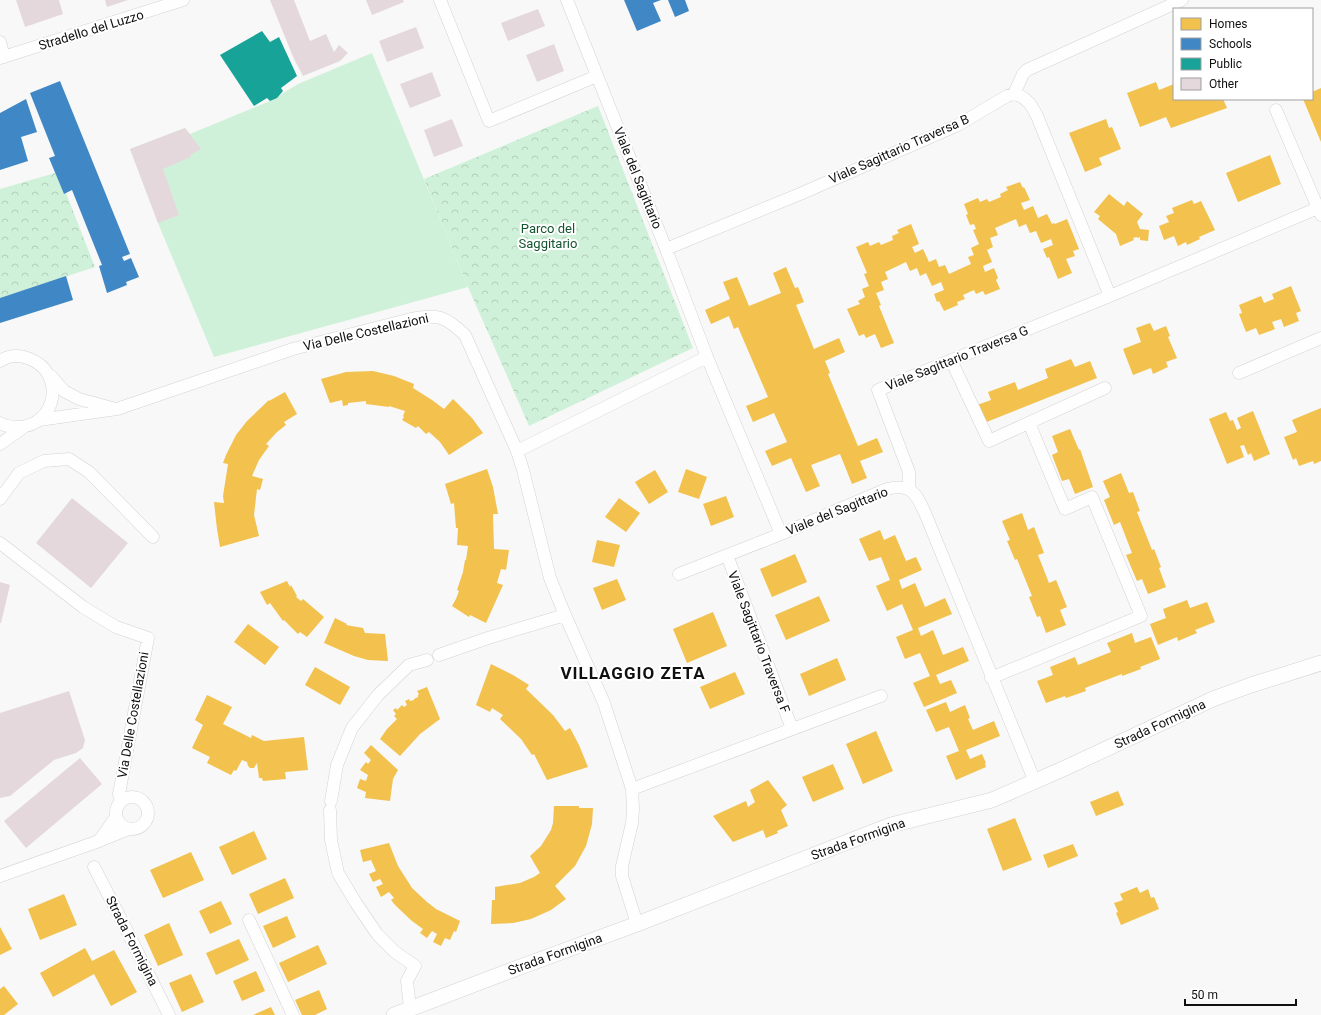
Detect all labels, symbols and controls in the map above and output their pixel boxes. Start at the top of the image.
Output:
street label: Stradello del Luzzo [37,7,145,53]
legend [1173,8,1313,100]
text: Homes [1209,17,1247,31]
text: Schools [1209,37,1252,51]
text: Public [1209,57,1242,71]
text: Other [1209,77,1238,91]
street label: Viale Sagittario Traversa B [827,111,971,187]
street label: Viale del Sagittario [611,125,665,231]
park label: Parco del Saggitario [519,221,577,251]
street label: Via Delle Costellazioni [302,310,430,354]
street label: Viale Sagittario Traversa G [884,323,1030,393]
street label: Viale del Sagittario [784,484,890,538]
street label: Viale Sagittario Traversa F [725,569,793,715]
street label: Via Delle Costellazioni [114,651,152,779]
district label: VILLAGGIO ZETA [560,663,706,683]
street label: Strada Formigina [1112,696,1208,752]
street label: Strada Formigina [809,815,907,863]
street label: Strada Formigina [103,894,161,988]
street label: Strada Formigina [506,930,604,978]
scale bar [1185,981,1296,1007]
text: 50 m [1191,988,1218,1002]

